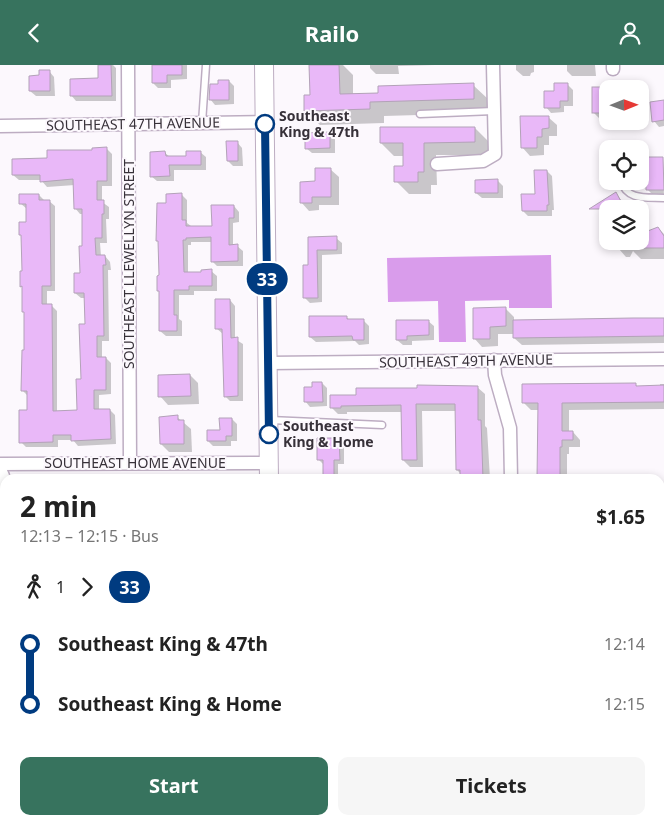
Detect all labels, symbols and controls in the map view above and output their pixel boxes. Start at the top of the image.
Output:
text: Railo [305,18,359,48]
icon: back [20,19,48,47]
icon: person [616,19,644,47]
north arrow [599,80,649,130]
map controls [599,80,649,250]
place label: Southeast King & 47th [279,106,359,141]
street label: SOUTHEAST 47TH AVENUE [46,112,220,135]
marker: Southeast King & 47th [255,114,275,134]
button: locate [599,140,649,190]
street label: SOUTHEAST LLEWELLYN STREET [119,159,138,369]
button: layers [599,200,649,250]
line badge: 33 [244,263,290,295]
text: 33 [257,267,277,291]
street label: SOUTHEAST 49TH AVENUE [379,349,553,372]
place label: Southeast King & Home [283,416,374,451]
marker: Southeast King & Home [259,424,279,444]
street label: SOUTHEAST HOME AVENUE [44,453,226,472]
text: 2 min [20,487,97,525]
text: $1.65 [596,504,645,530]
text: 12:13 – 12:15 · Bus [20,525,159,547]
icon: walk [20,573,48,601]
icon: forward [73,573,101,601]
text: 33 [119,575,140,599]
text: 1 [56,576,65,598]
text: Southeast King & 47th [58,631,268,657]
text: 12:14 [604,633,645,655]
text: Southeast King & Home [58,691,282,717]
text: 12:15 [604,693,645,715]
button: Start [20,757,328,815]
button: Tickets [338,757,645,815]

